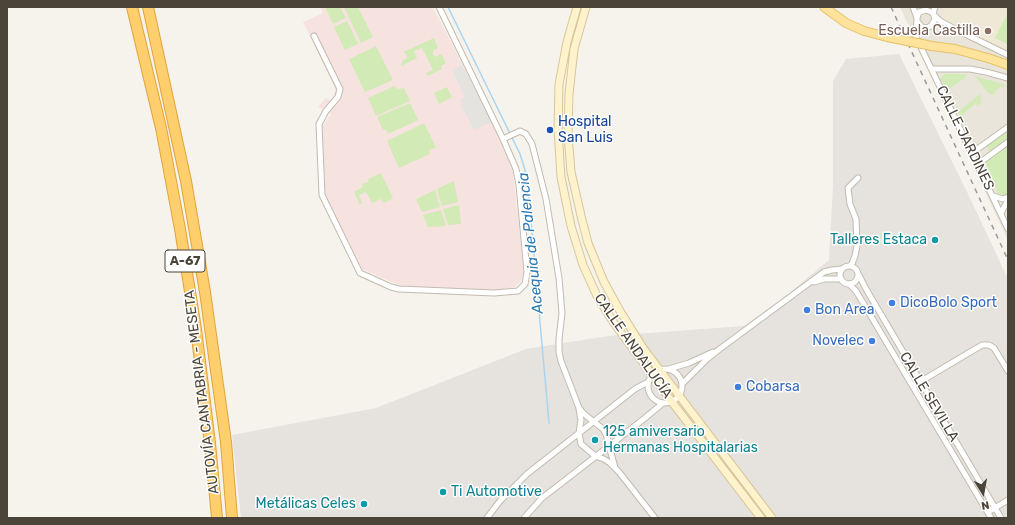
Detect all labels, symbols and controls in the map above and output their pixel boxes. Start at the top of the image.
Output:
place label: Escuela Castilla [878,23,980,39]
marker: Escuela Castilla [983,26,993,36]
street label: CALLE JARDINES [932,83,998,193]
place label: Hospital San Luis [558,114,613,146]
marker: Hospital San Luis [545,125,555,135]
water label: Acequia de Palencia [515,171,547,315]
place label: Talleres Estaca [830,232,927,248]
marker: Talleres Estaca [930,235,940,245]
road number: A-67 [165,250,205,272]
street label: AUTOVÍA CANTABRIA - MESETA [181,289,223,495]
street label: CALLE ANDALUCÍA [590,290,676,402]
place label: DicoBolo Sport [900,295,997,311]
marker: DicoBolo Sport [887,298,897,308]
place label: Bon Area [815,302,874,318]
marker: Bon Area [802,305,812,315]
place label: Novelec [812,333,864,349]
marker: Novelec [867,336,877,346]
street label: CALLE SEVILLA [896,349,962,445]
place label: Cobarsa [746,379,800,395]
marker: Cobarsa [733,382,743,392]
place label: 125 amiversario Hermanas Hospitalarias [603,424,758,456]
marker: 125 amiversario Hermanas Hospitalarias [590,435,600,445]
north arrow [963,473,1003,513]
place label: Ti Automotive [451,484,542,500]
marker: Ti Automotive [438,487,448,497]
place label: Metálicas Celes [256,496,356,512]
text: N [980,498,991,512]
marker: Metálicas Celes [359,499,369,509]

